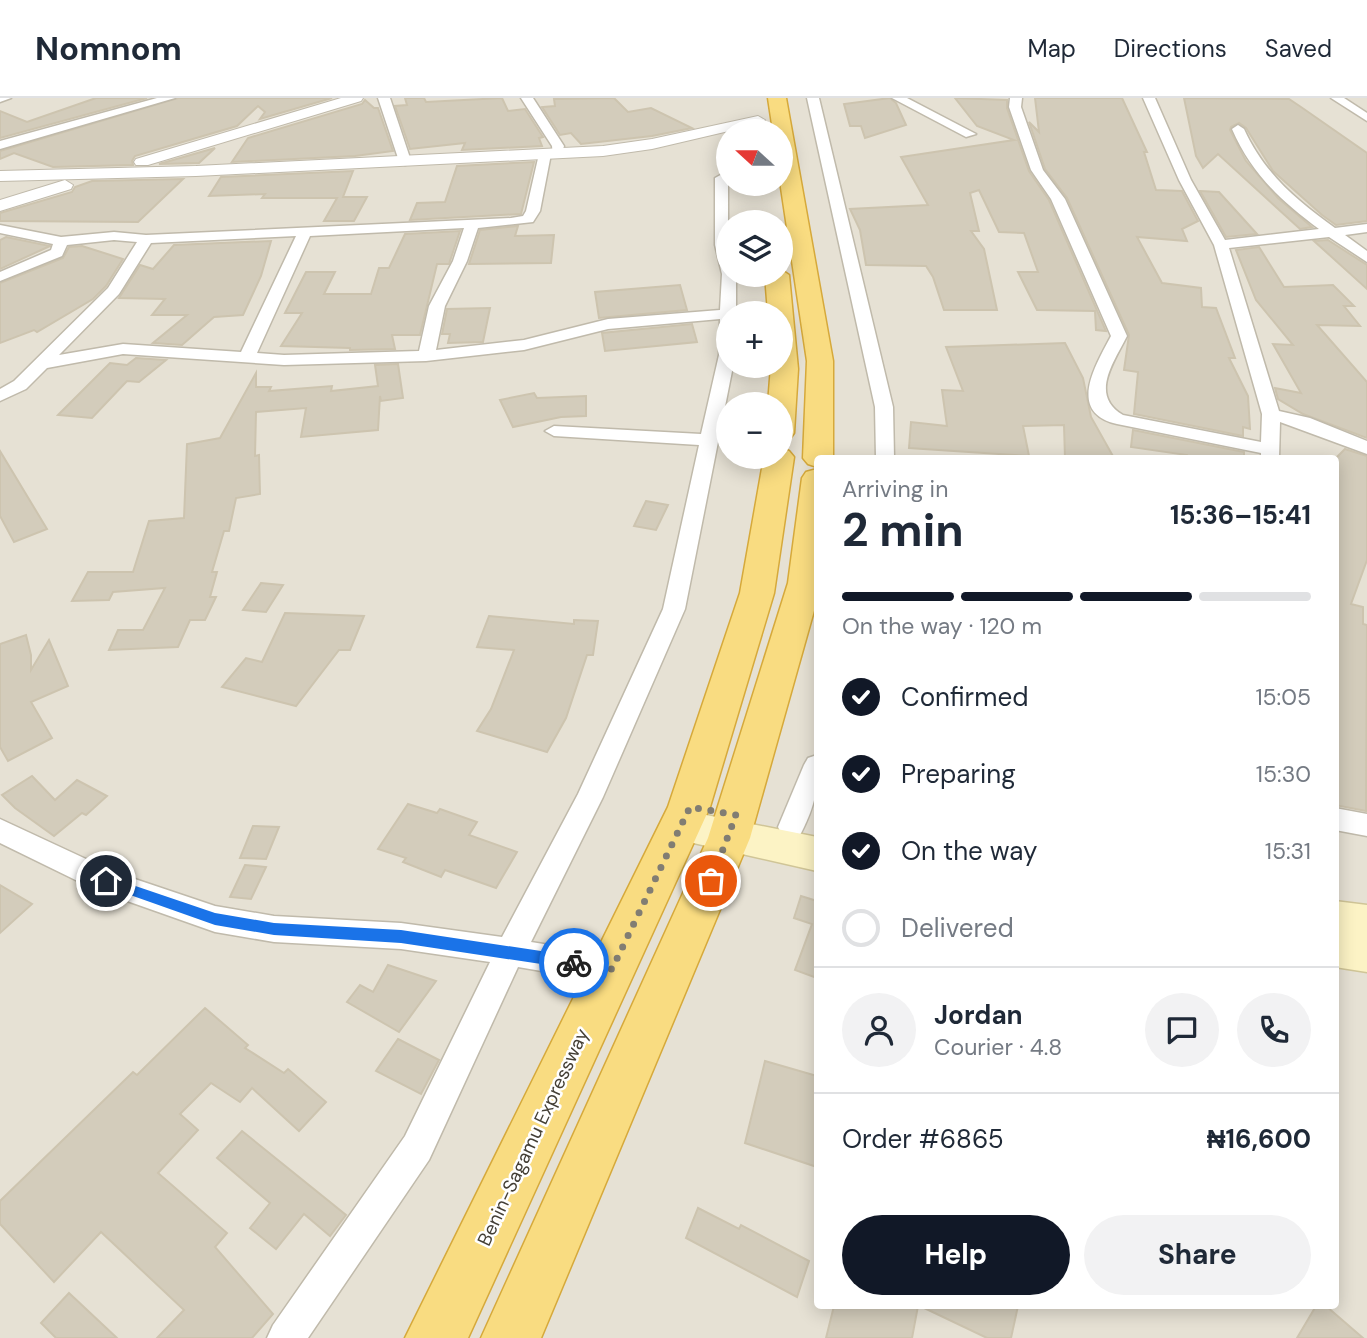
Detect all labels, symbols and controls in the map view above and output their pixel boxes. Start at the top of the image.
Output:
text: Nomnom [35,27,182,70]
text: Map [1028,33,1076,64]
text: Directions [1114,33,1227,64]
text: Saved [1265,33,1332,64]
north arrow [716,119,793,196]
map controls [716,119,793,469]
button: layers [716,210,793,287]
button: + [716,301,793,378]
button: − [716,392,793,469]
text: Arriving in [842,474,948,504]
text: 15:36–15:41 [1170,498,1311,532]
text: 2 min [842,500,964,560]
text: On the way · 120 m [842,611,1042,641]
icon: check [842,678,880,716]
text: Confirmed [901,680,1028,714]
text: 15:05 [1255,682,1311,712]
icon: check [842,755,880,793]
text: Preparing [901,757,1016,791]
text: 15:30 [1256,759,1311,789]
icon: check [842,832,880,870]
text: On the way [901,834,1037,868]
text: 15:31 [1265,836,1311,866]
pin [76,851,136,911]
pin [681,851,741,911]
icon: home [87,862,125,900]
icon: bag [692,862,730,900]
text: Delivered [901,911,1014,945]
courier [539,928,609,998]
icon: bike [555,944,593,982]
button: person [842,993,916,1067]
button: chat [1145,993,1219,1067]
button: phone [1237,993,1311,1067]
text: Jordan [934,998,1023,1032]
street label: Benin-Sagamu Expressway [472,1024,595,1250]
text: Courier · 4.8 [934,1032,1062,1062]
text: Order #6865 [842,1122,1004,1156]
text: ₦16,600 [1207,1122,1311,1156]
button: Help [842,1215,1070,1295]
button: Share [1084,1215,1311,1295]

